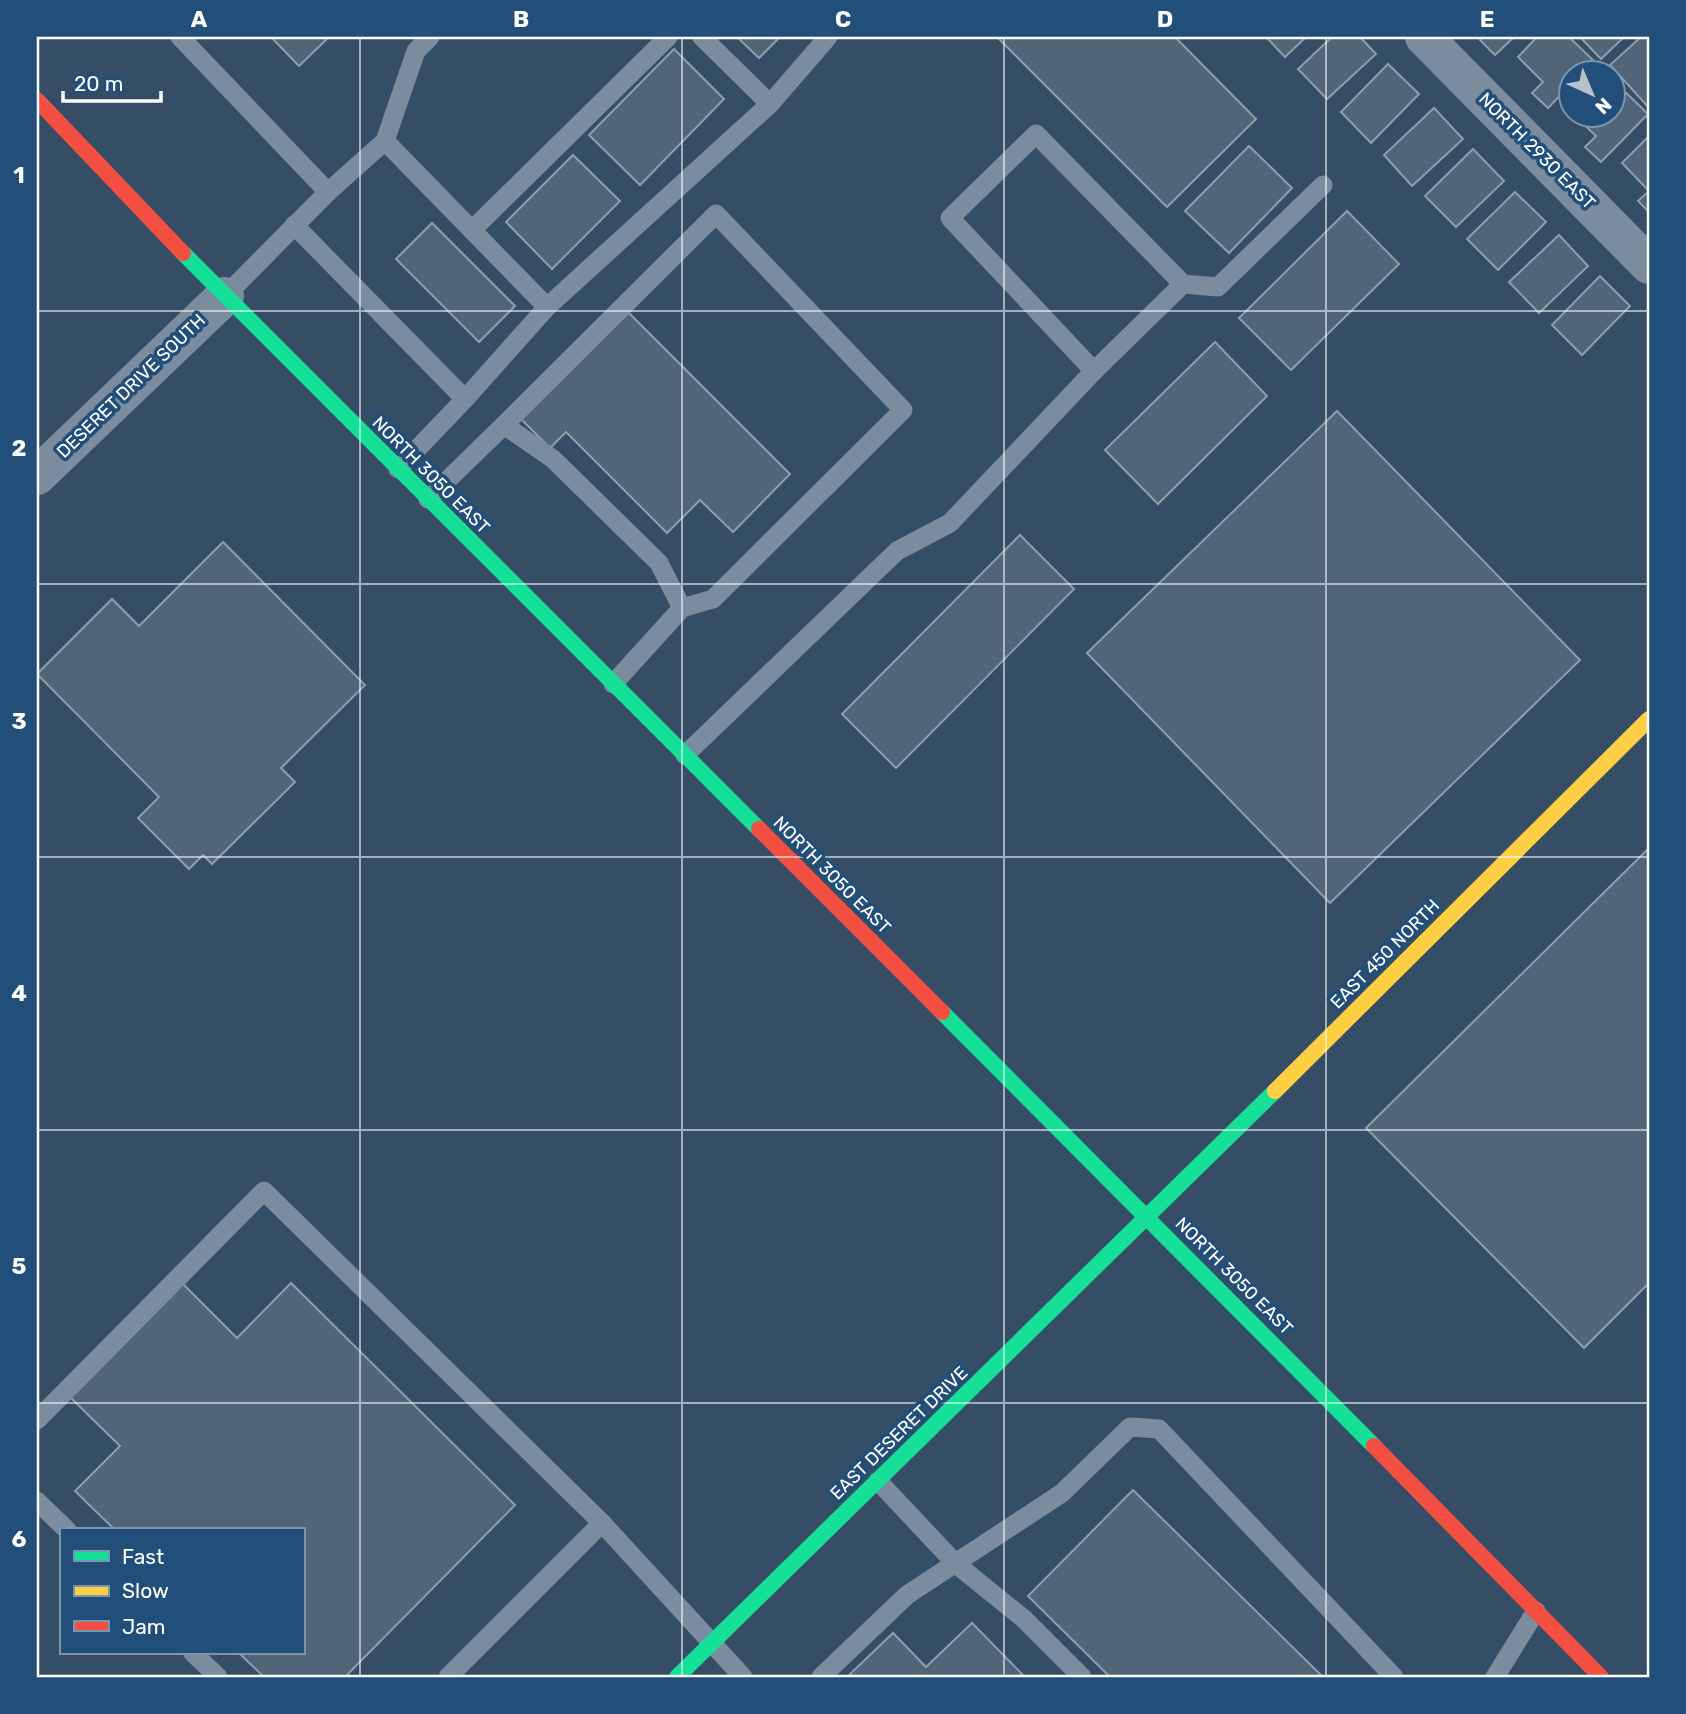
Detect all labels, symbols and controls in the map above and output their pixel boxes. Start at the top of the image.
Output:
text: A [191,5,208,33]
text: B [513,5,529,33]
text: C [835,5,851,33]
text: D [1157,5,1173,33]
text: E [1480,5,1494,33]
scale bar [63,60,161,104]
north arrow [1556,60,1626,130]
text: 20 m [74,71,123,96]
street label: NORTH 2930 EAST [1474,88,1600,214]
text: N [1591,93,1616,119]
text: 1 [13,161,25,189]
street label: DESERET DRIVE SOUTH [52,309,210,463]
street label: NORTH 3050 EAST [368,412,494,538]
text: 2 [12,434,26,462]
text: 3 [11,707,27,735]
street label: NORTH 3050 EAST [769,812,895,938]
street label: EAST 450 NORTH [1326,895,1444,1013]
text: 4 [11,979,27,1007]
street label: NORTH 3050 EAST [1171,1213,1297,1339]
text: 5 [12,1252,27,1280]
street label: EAST DESERET DRIVE [826,1362,972,1504]
text: 6 [12,1525,27,1553]
legend [60,1528,304,1654]
text: Fast [122,1544,164,1569]
text: Slow [122,1578,169,1603]
text: Jam [122,1614,166,1639]

